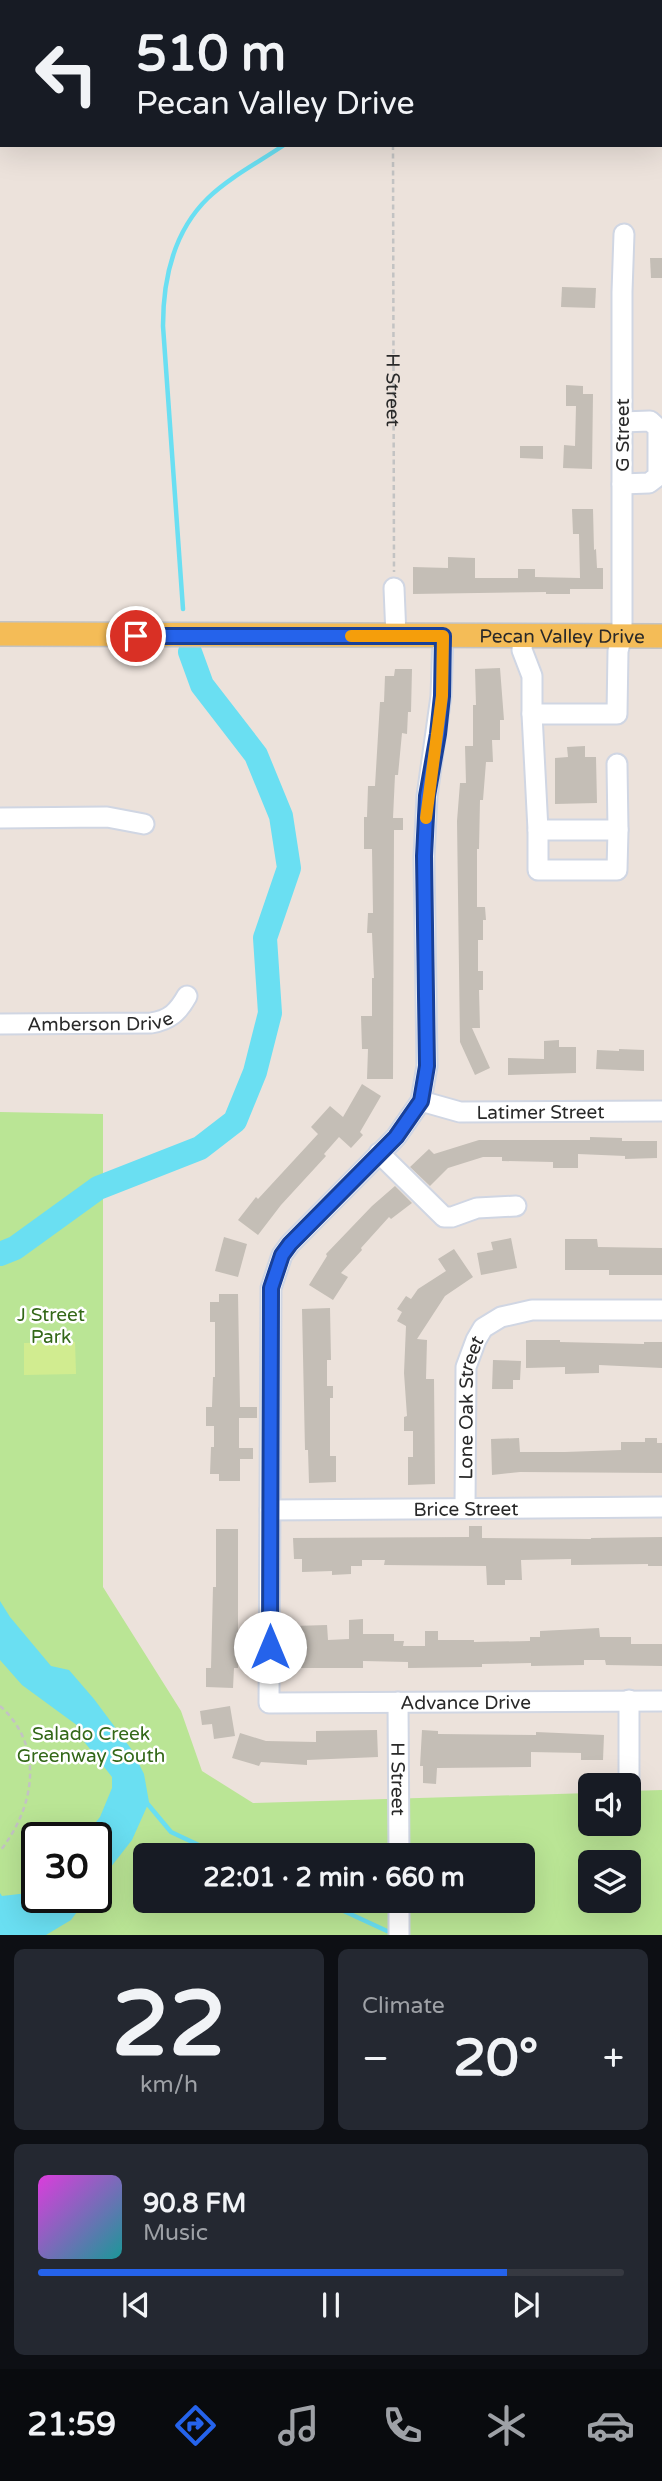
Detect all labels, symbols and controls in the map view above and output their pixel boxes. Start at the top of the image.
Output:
text: 510 m [136,25,286,84]
icon: left [21,28,112,119]
text: Pecan Valley Drive [136,85,415,123]
street label: H Street [381,353,404,427]
street label: G Street [612,398,634,472]
pin [106,606,166,666]
icon: arrive [117,617,155,655]
street label: Pecan Valley Drive [479,625,645,648]
street label: Amberson Drive [27,1007,177,1036]
street label: Latimer Street [476,1101,605,1124]
park label: J Street Park [17,1304,85,1348]
street label: Lone Oak Street [455,1332,488,1480]
street label: Brice Street [413,1498,519,1521]
position arrow [233,1610,307,1684]
street label: Advance Drive [400,1692,531,1714]
park label: Salado Creek Greenway South [17,1723,165,1767]
street label: H Street [386,1742,409,1816]
map controls [578,1773,641,1913]
button: sound [578,1773,641,1836]
speed limit sign: 30 [21,1822,112,1913]
button: layers [578,1850,641,1913]
text: 22:01 · 2 min · 660 m [203,1862,465,1893]
text: 22 [112,1970,226,2080]
text: Climate [362,1992,445,2020]
text: 20° [453,2027,538,2090]
text: − [362,2036,389,2082]
text: + [603,2036,624,2082]
text: km/h [140,2071,198,2099]
text: 90.8 FM [143,2188,246,2219]
text: Music [143,2219,208,2247]
icon: previous [117,2286,155,2324]
icon: pause [312,2286,350,2324]
icon: next [507,2286,545,2324]
icon: directions [171,2401,220,2450]
icon: music [274,2401,323,2450]
icon: phone [378,2401,427,2450]
icon: climate [482,2401,531,2450]
icon: car [586,2401,635,2450]
text: 21:59 [27,2406,116,2444]

